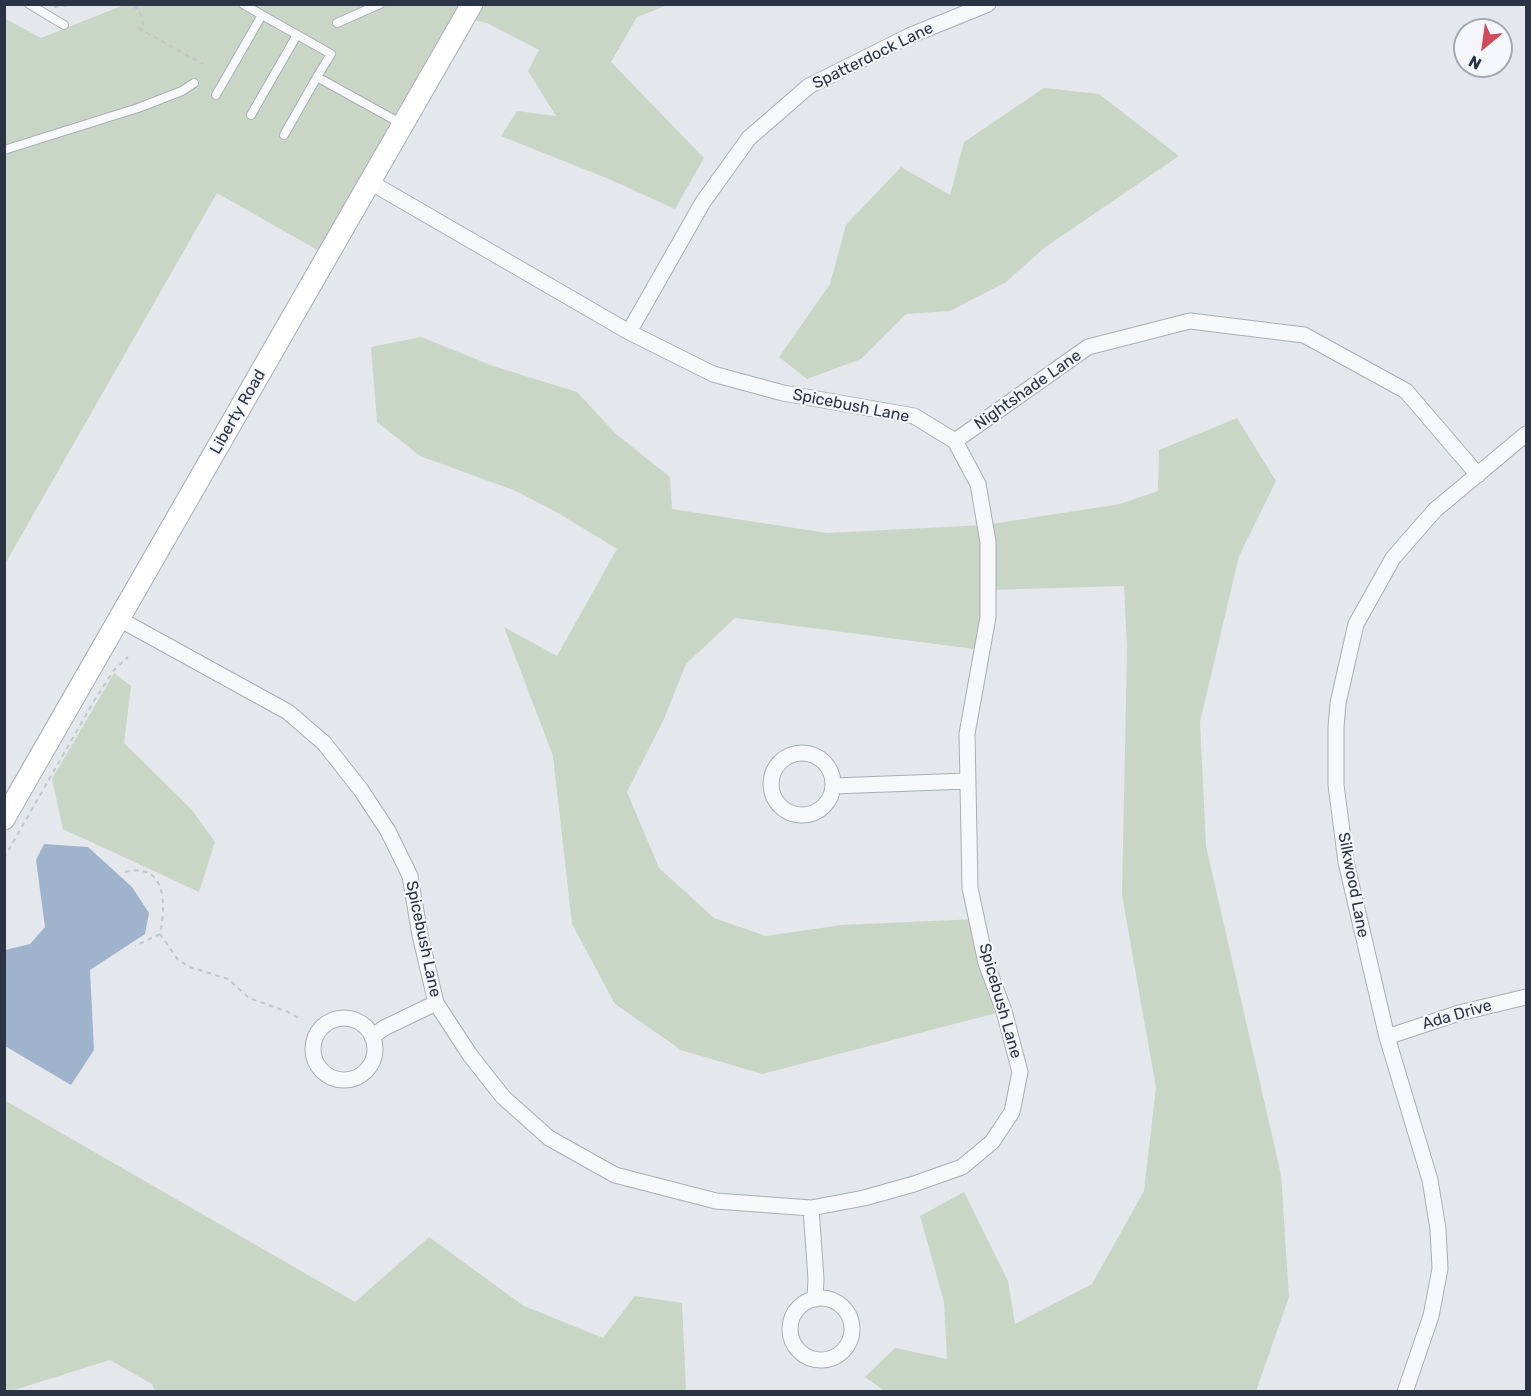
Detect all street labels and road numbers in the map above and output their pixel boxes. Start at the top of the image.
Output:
street label: Spatterdock Lane [810,18,936,94]
street label: Nightshade Lane [971,346,1085,434]
street label: Liberty Road [206,366,270,458]
street label: Spicebush Lane [791,385,911,427]
street label: Silkwood Lane [1333,831,1373,939]
street label: Spicebush Lane [401,879,445,999]
street label: Spicebush Lane [974,941,1026,1061]
street label: Ada Drive [1420,996,1494,1034]

